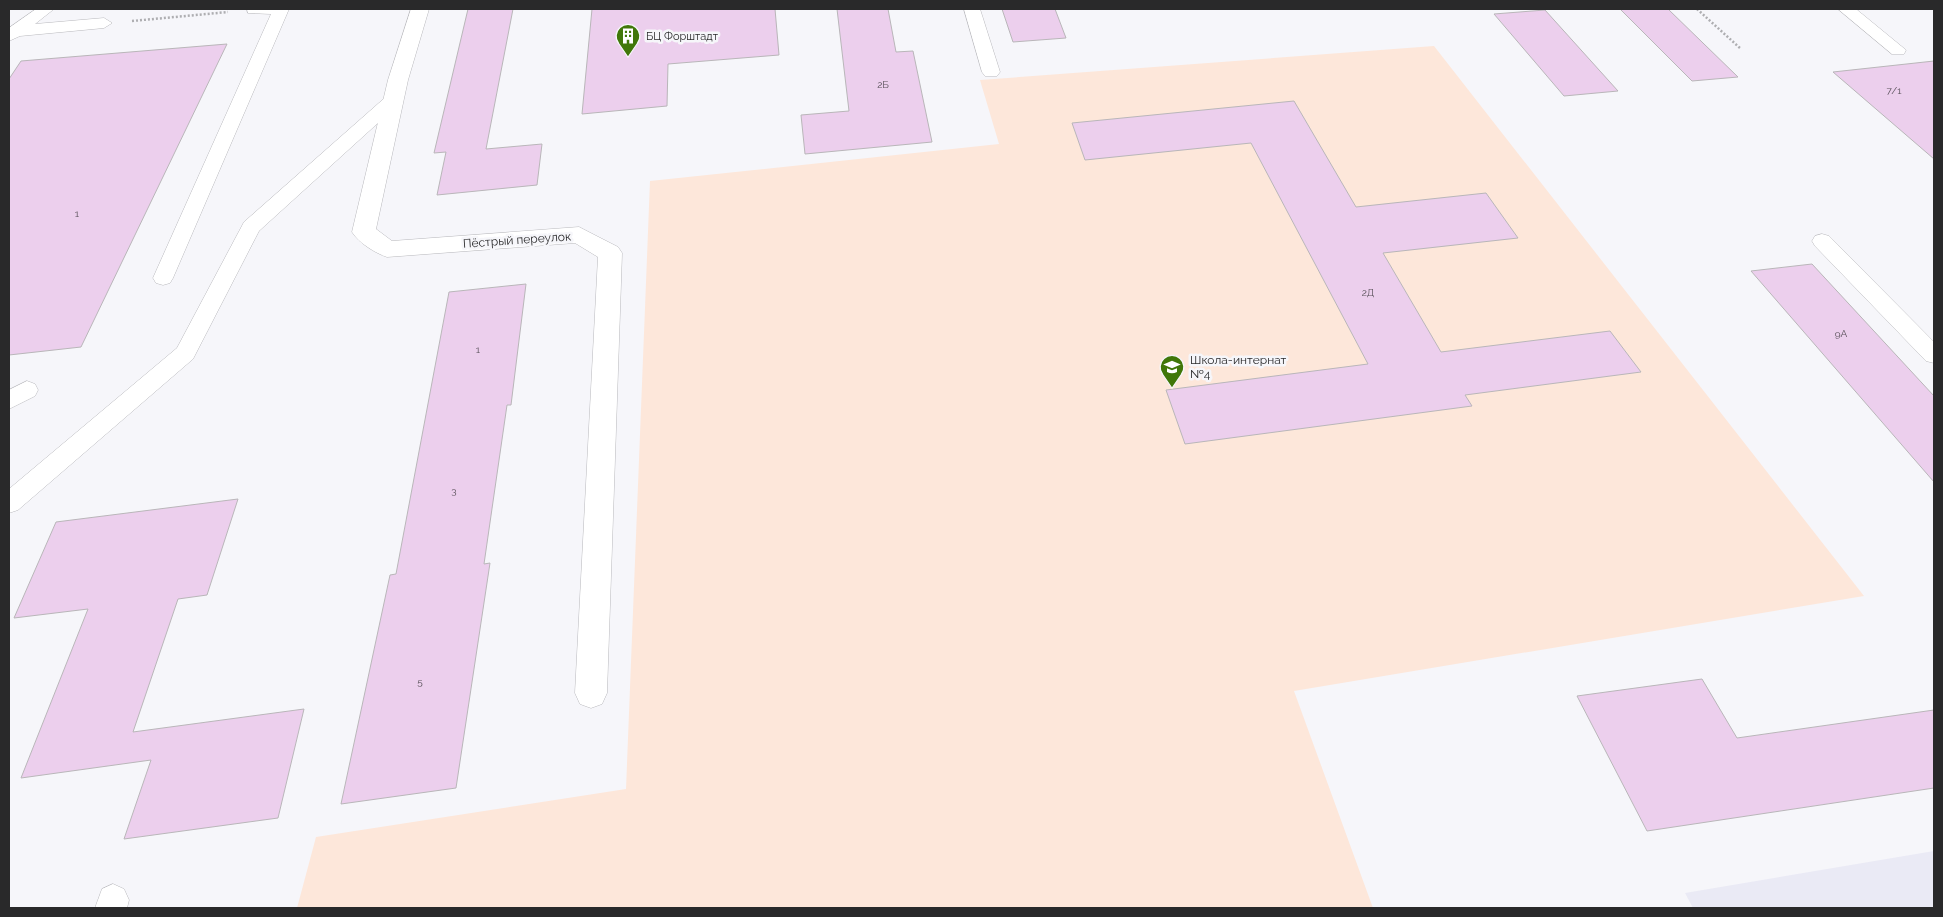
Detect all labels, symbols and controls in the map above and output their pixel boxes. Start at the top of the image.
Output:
building icon: БЦ Форштадт [615,23,641,57]
place label: БЦ Форштадт [646,30,719,43]
house number: 2Б [877,79,889,90]
house number: 7/1 [1887,85,1902,96]
house number: 1 [75,208,80,219]
street label: Пёстрый переулок [462,229,572,251]
house number: 2Д [1362,287,1375,298]
house number: 9А [1835,328,1848,339]
house number: 1 [476,344,481,355]
place label: Школа-интернат №4 [1190,353,1287,381]
school or university icon: Школа-интернат №4 [1159,354,1185,388]
house number: 3 [451,485,457,496]
house number: 5 [417,676,423,687]

